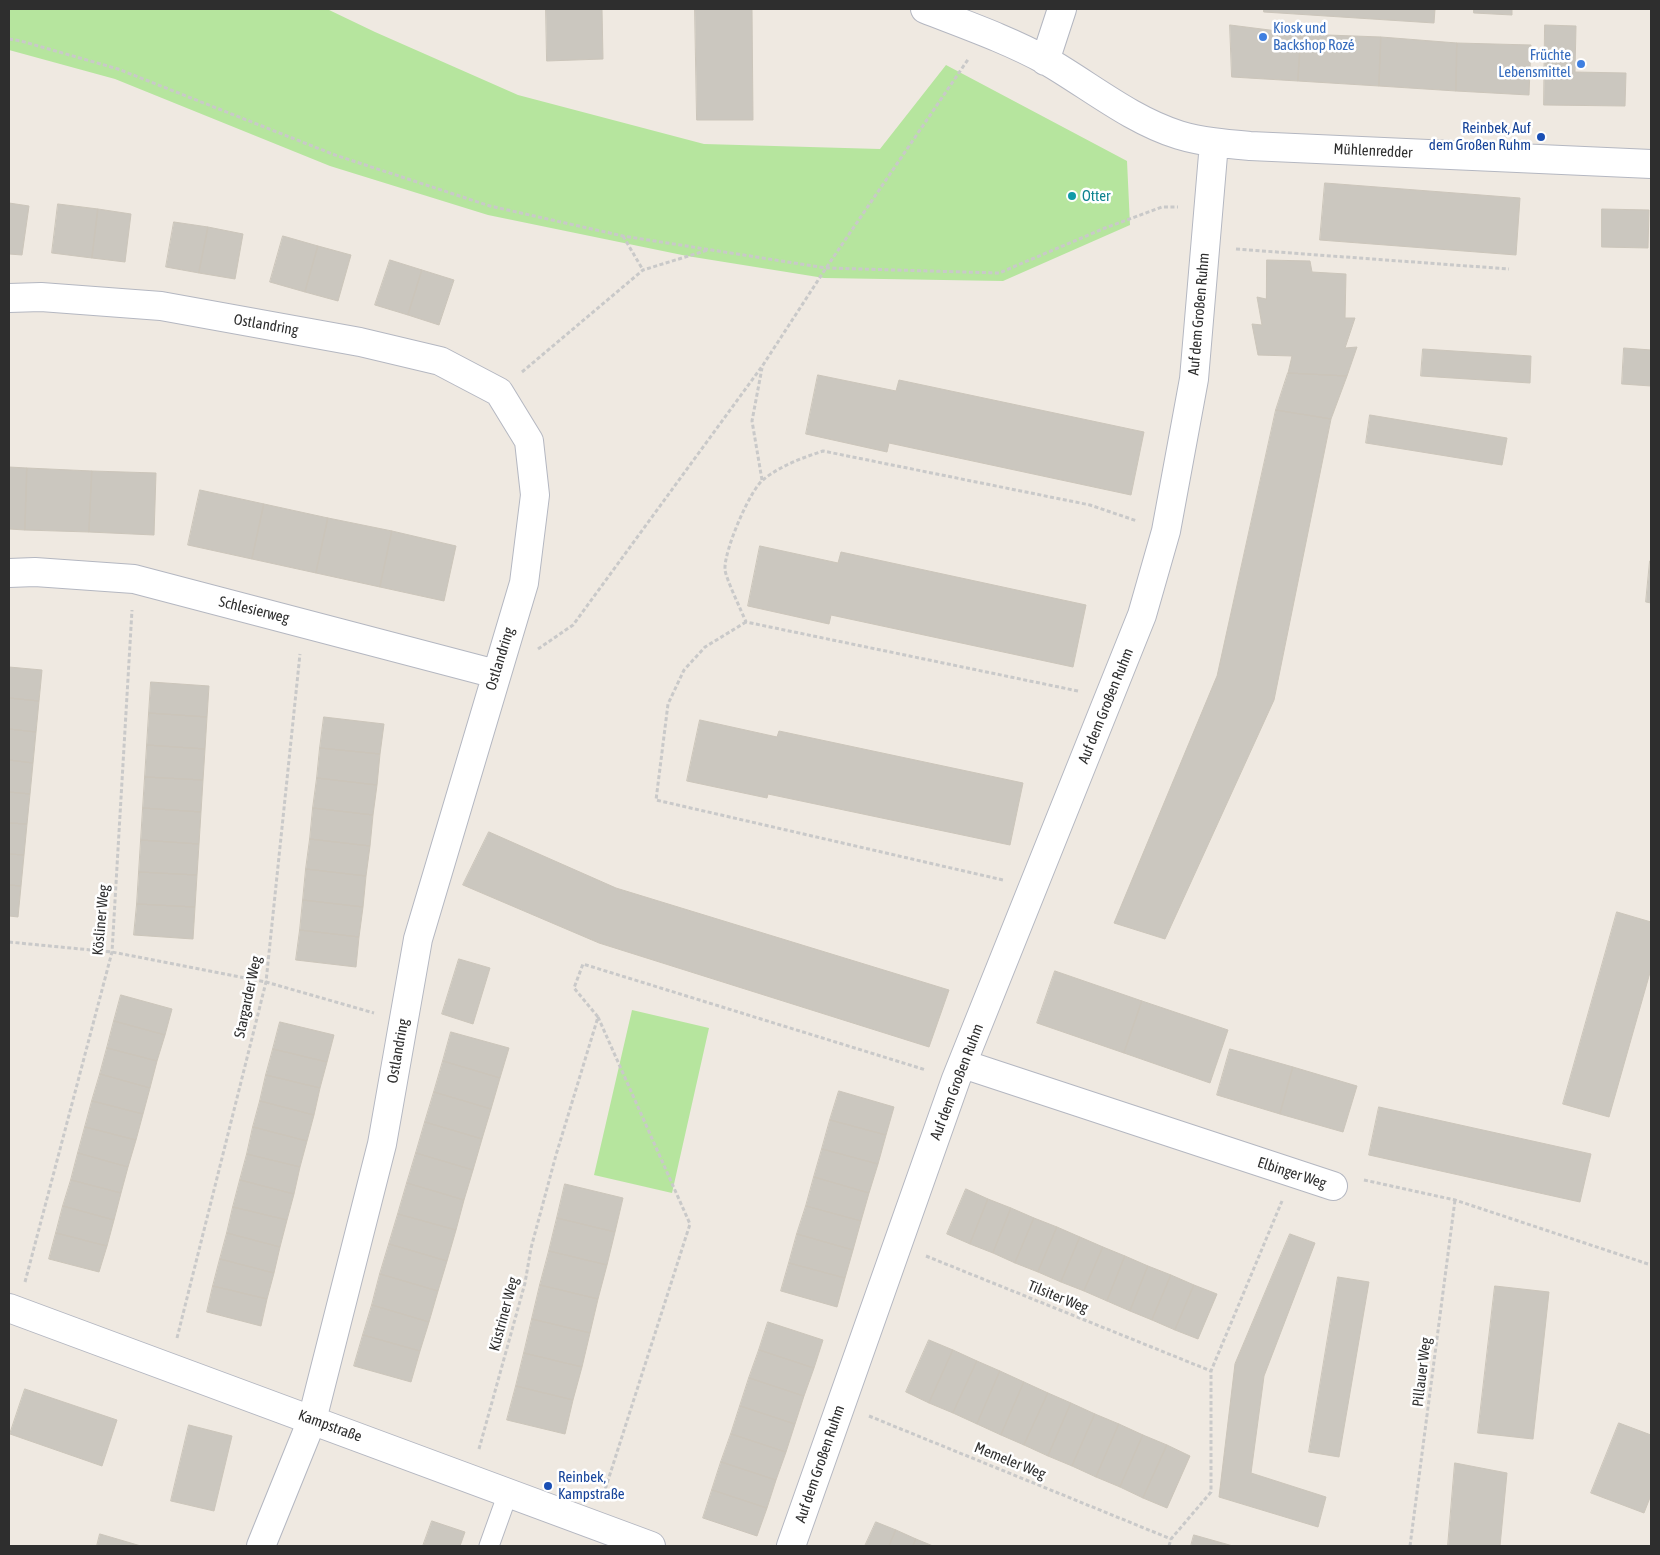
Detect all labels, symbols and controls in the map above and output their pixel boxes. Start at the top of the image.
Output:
place label: Kiosk und Backshop Rozé [1273,19,1354,54]
marker: Kiosk und Backshop Rozé [1257,31,1269,43]
place label: Früchte Lebensmittel [1498,46,1571,81]
marker: Früchte Lebensmittel [1575,58,1587,70]
place label: Reinbek, Auf dem Großen Ruhm [1429,119,1531,154]
marker: Reinbek, Auf dem Großen Ruhm [1535,131,1547,143]
street label: Mühlenredder [1333,140,1413,162]
place label: Otter [1082,187,1110,205]
marker: Otter [1066,190,1078,202]
street label: Auf dem Großen Ruhm [1185,252,1213,376]
street label: Ostlandring [232,310,300,340]
street label: Schlesierweg [217,593,291,627]
street label: Ostlandring [482,625,518,693]
street label: Auf dem Großen Ruhm [1075,646,1137,766]
street label: Kösliner Weg [89,884,113,956]
street label: Stargarder Weg [231,954,265,1040]
street label: Ostlandring [383,1017,413,1085]
street label: Auf dem Großen Ruhm [927,1021,987,1143]
street label: Elbinger Weg [1255,1153,1329,1193]
street label: Küstriner Weg [485,1275,523,1353]
street label: Tilsiter Weg [1025,1277,1091,1317]
street label: Pillauer Weg [1409,1336,1435,1408]
street label: Auf dem Großen Ruhm [791,1403,849,1525]
street label: Kampstraße [296,1406,364,1446]
street label: Memeler Weg [972,1439,1048,1483]
place label: Reinbek, Kampstraße [558,1468,625,1503]
marker: Reinbek, Kampstraße [542,1480,554,1492]

